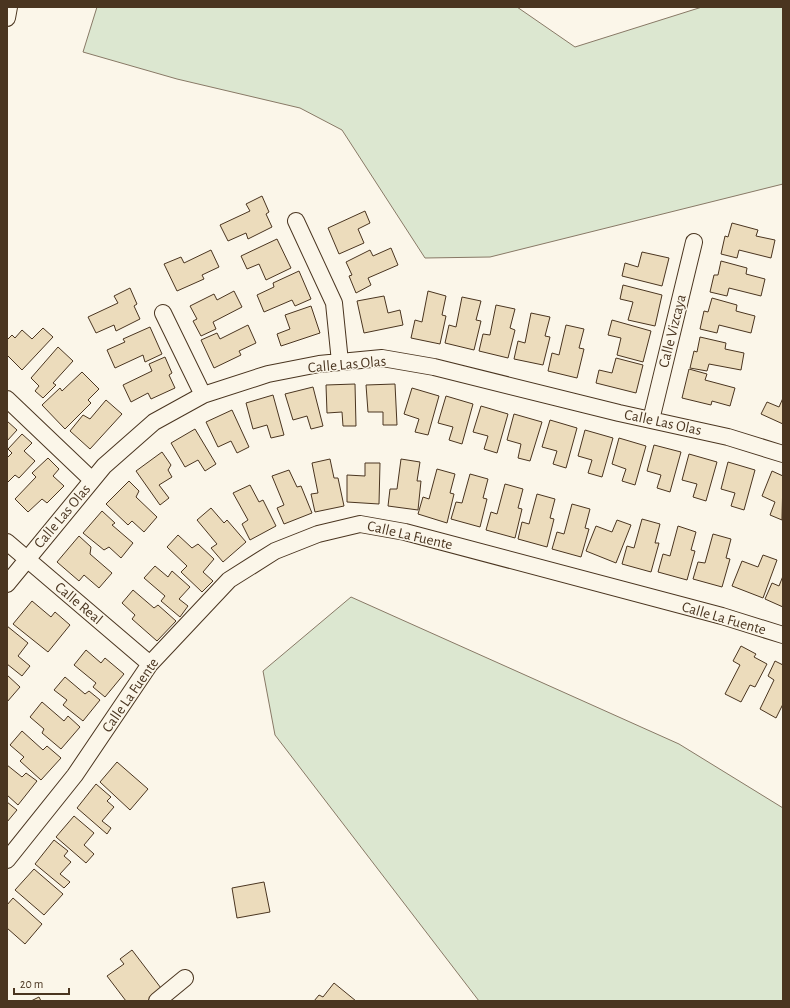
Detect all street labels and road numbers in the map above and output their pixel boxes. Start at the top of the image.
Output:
street label: Calle Vizcaya [656,293,689,369]
street label: Calle Las Olas [307,354,387,375]
street label: Calle Las Olas [623,407,703,438]
street label: Calle Las Olas [31,481,93,551]
street label: Calle La Fuente [366,518,454,553]
street label: Calle Real [52,579,105,627]
street label: Calle La Fuente [680,599,768,638]
street label: Calle La Fuente [99,655,161,735]

